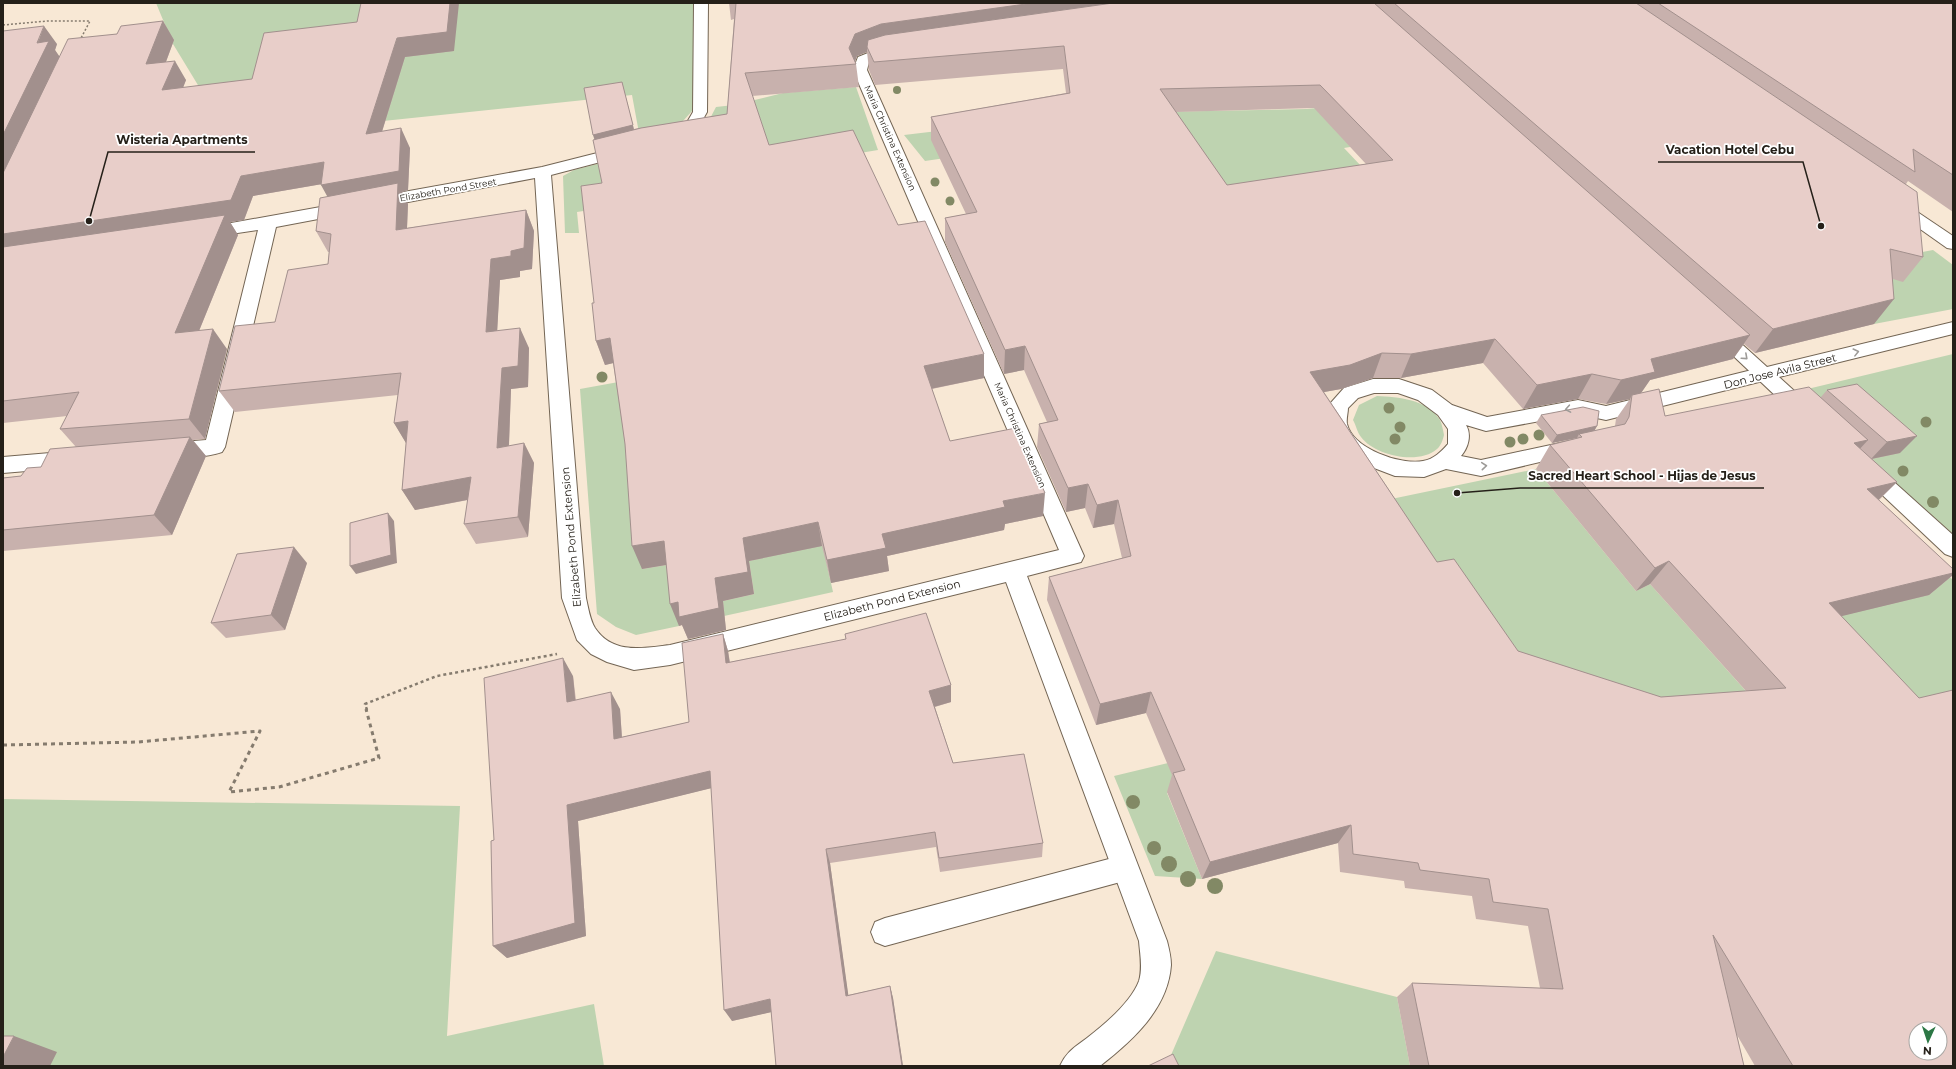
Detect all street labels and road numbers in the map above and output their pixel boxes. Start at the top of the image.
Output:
street label: Maria Christina Extension [862,83,919,192]
street label: Elizabeth Pond Street [399,176,498,203]
street label: Don Jose Avila Street [1722,350,1838,392]
street label: Maria Christina Extension [992,380,1049,489]
street label: Elizabeth Pond Extension [558,466,584,608]
street label: Elizabeth Pond Extension [822,576,962,624]

